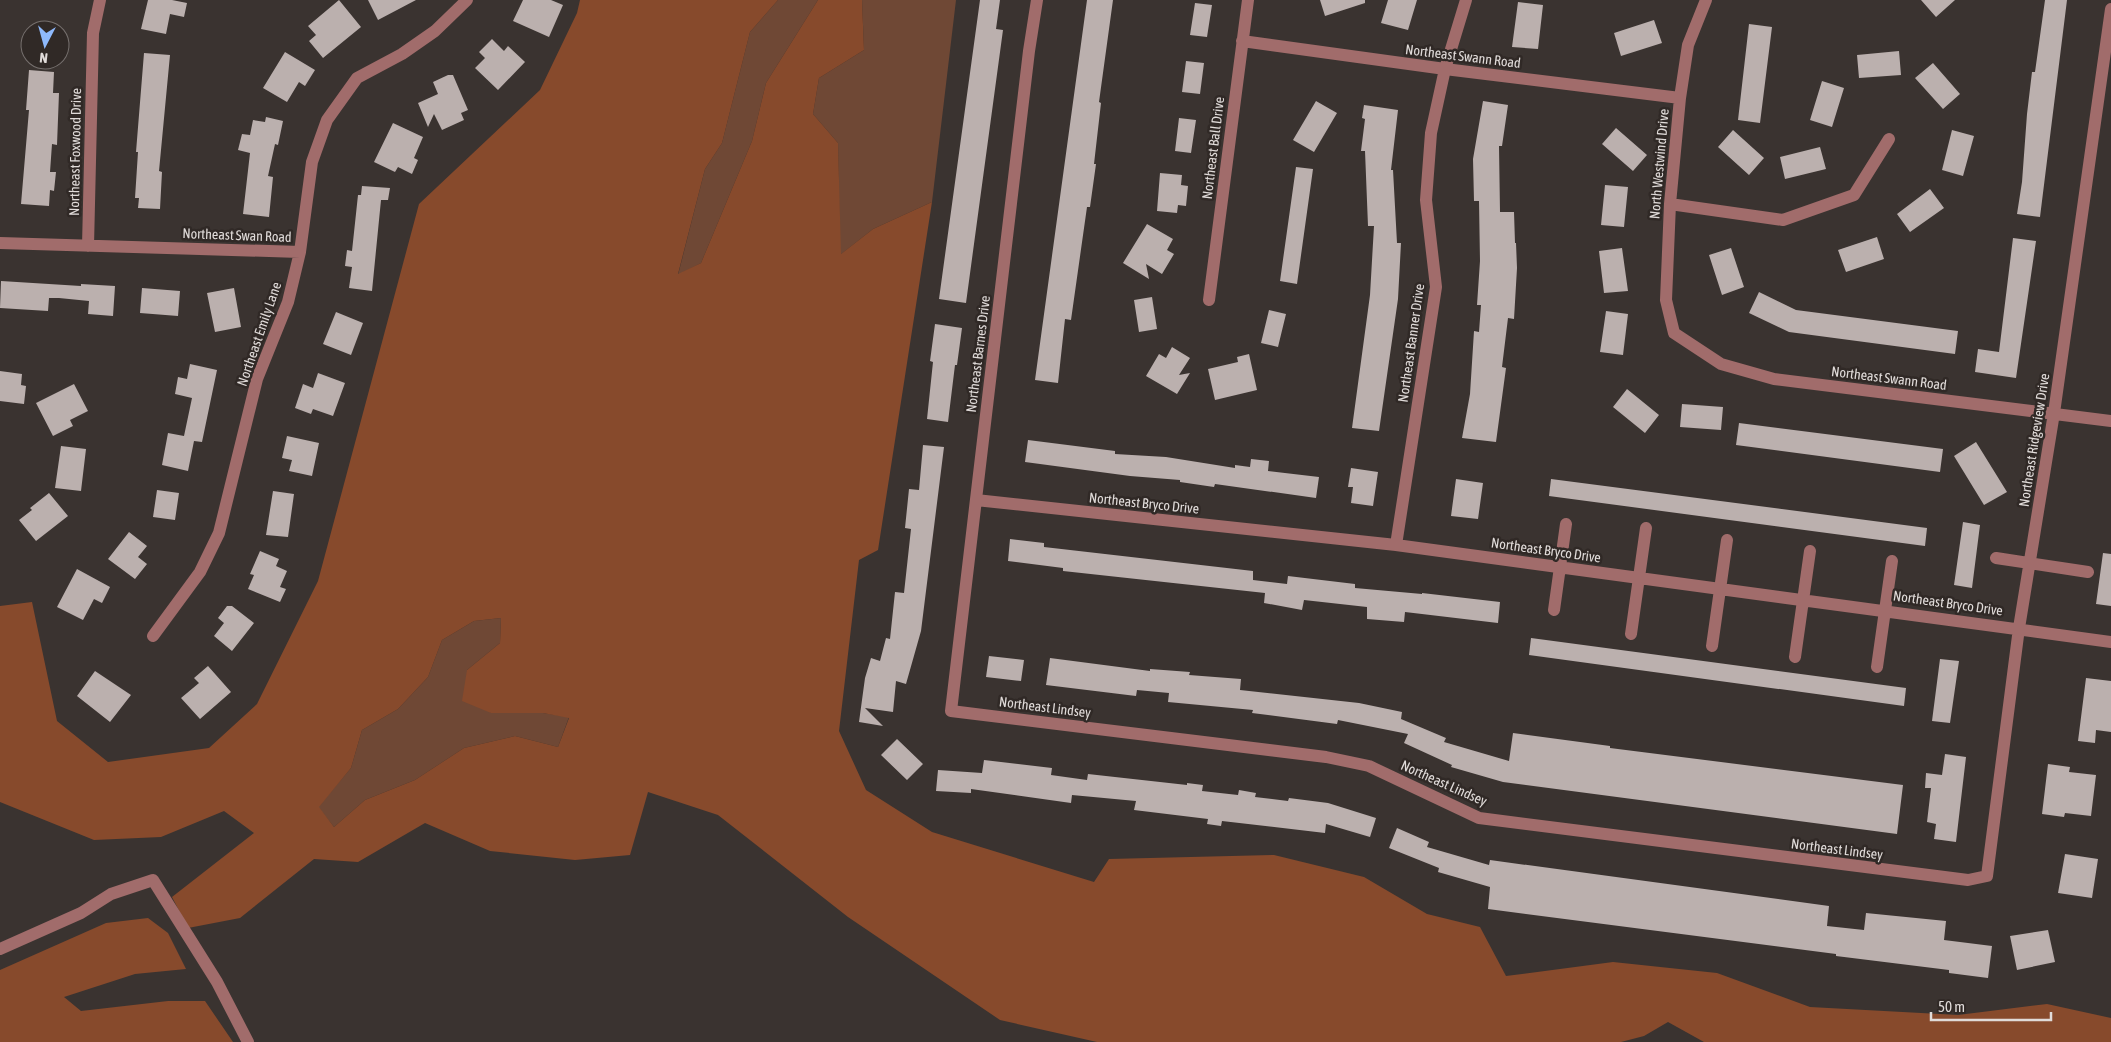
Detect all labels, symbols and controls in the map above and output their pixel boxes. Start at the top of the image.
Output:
north arrow [20,20,70,70]
street label: Northeast Swann Road [1404,41,1522,71]
text: N [39,50,49,66]
street label: Northeast Foxwood Drive [66,88,84,216]
street label: Northeast Ball Drive [1199,96,1227,200]
street label: North Westwind Drive [1646,108,1672,220]
street label: Northeast Swan Road [182,225,292,245]
street label: Northeast Emily Lane [234,280,284,388]
street label: Northeast Banner Drive [1395,283,1427,403]
street label: Northeast Barnes Drive [963,295,993,413]
street label: Northeast Swann Road [1830,363,1948,393]
street label: Northeast Ridgeview Drive [2016,372,2052,508]
street label: Northeast Bryco Drive [1088,489,1200,517]
street label: Northeast Bryco Drive [1490,534,1602,566]
street label: Northeast Bryco Drive [1892,587,2004,619]
street label: Northeast Lindsey [998,693,1092,721]
street label: Northeast Lindsey [1399,757,1490,809]
street label: Northeast Lindsey [1790,835,1884,863]
scale bar [1931,990,2051,1022]
text: 50 m [1938,998,1965,1015]

